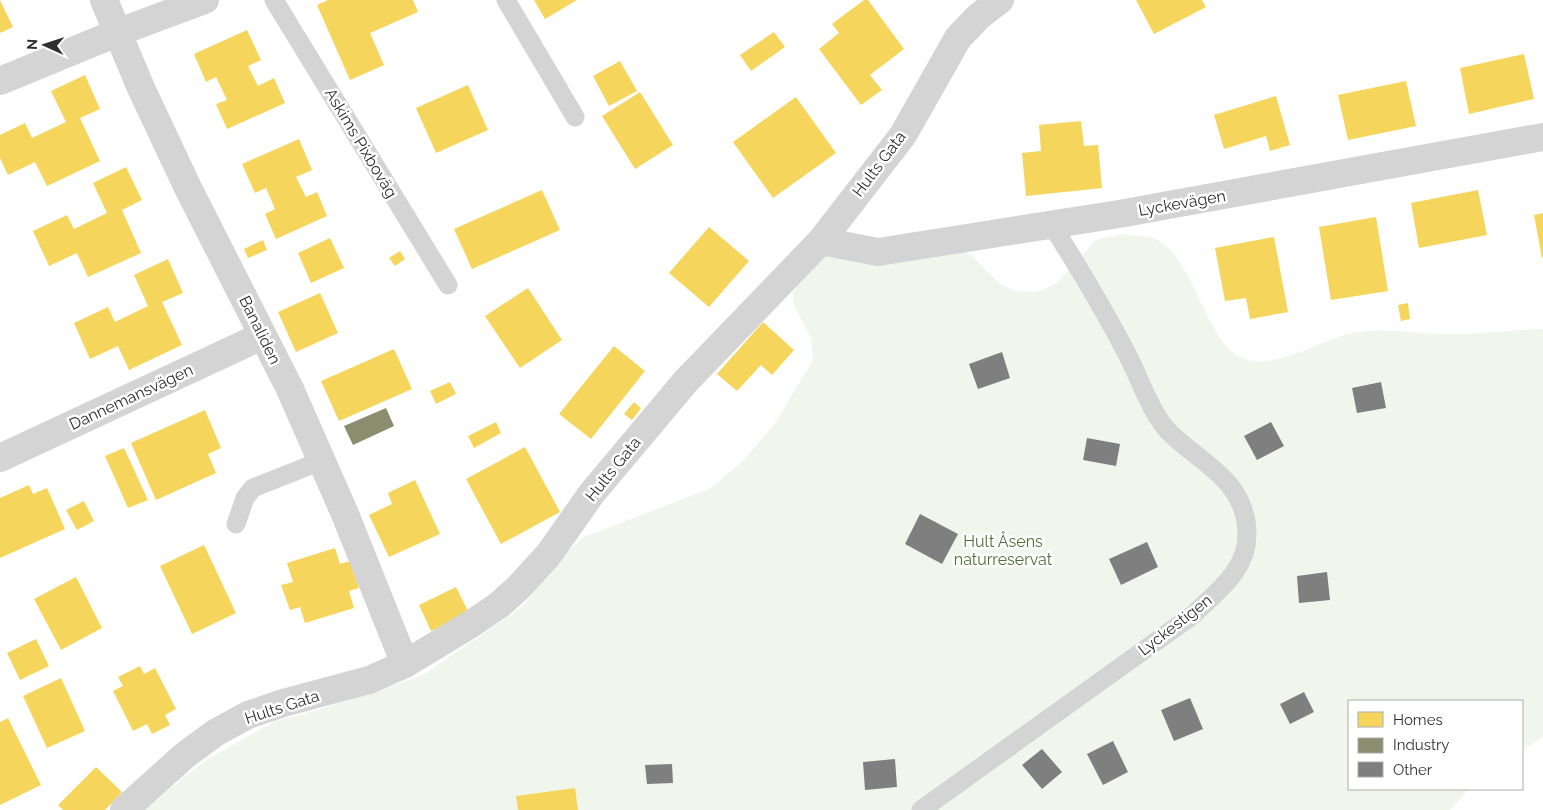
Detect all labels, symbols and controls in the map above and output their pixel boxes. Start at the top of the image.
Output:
north arrow [20,20,70,70]
text: N [24,39,40,50]
street label: Askims Pixboväg [321,85,401,201]
street label: Hults Gata [848,128,910,200]
street label: Lyckevägen [1137,186,1227,220]
street label: Banaliden [235,293,285,367]
street label: Dannemansvägen [66,360,196,434]
street label: Hults Gata [581,433,645,505]
park label: Hult Åsens naturreservat [954,531,1053,569]
street label: Lyckestigen [1135,590,1215,660]
street label: Hults Gata [242,686,322,728]
legend [1348,700,1523,790]
text: Homes [1393,711,1443,729]
text: Industry [1393,736,1449,754]
text: Other [1393,761,1433,779]

